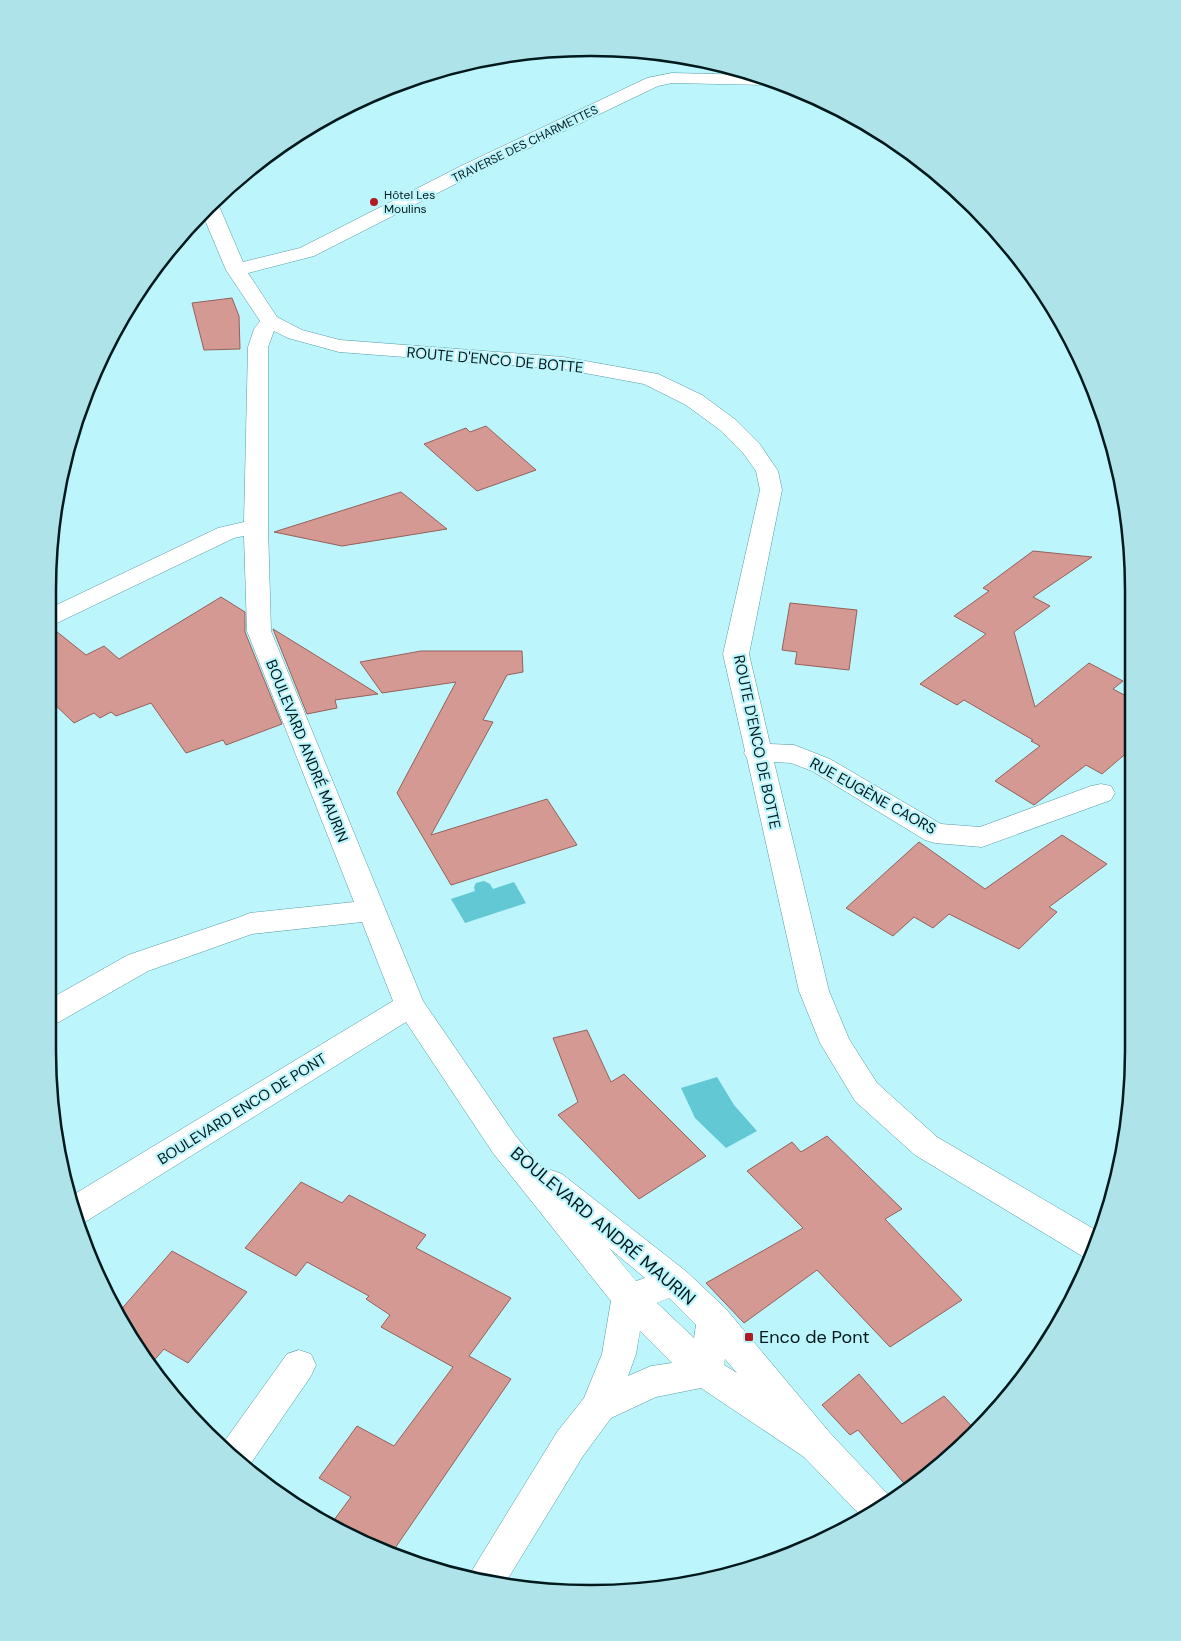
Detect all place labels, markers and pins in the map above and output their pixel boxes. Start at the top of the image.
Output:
place label: Hôtel Les Moulins [384,187,435,217]
marker: Hôtel Les Moulins [368,196,380,208]
place label: Enco de Pont [759,1325,870,1349]
marker: Enco de Pont [743,1331,755,1343]

